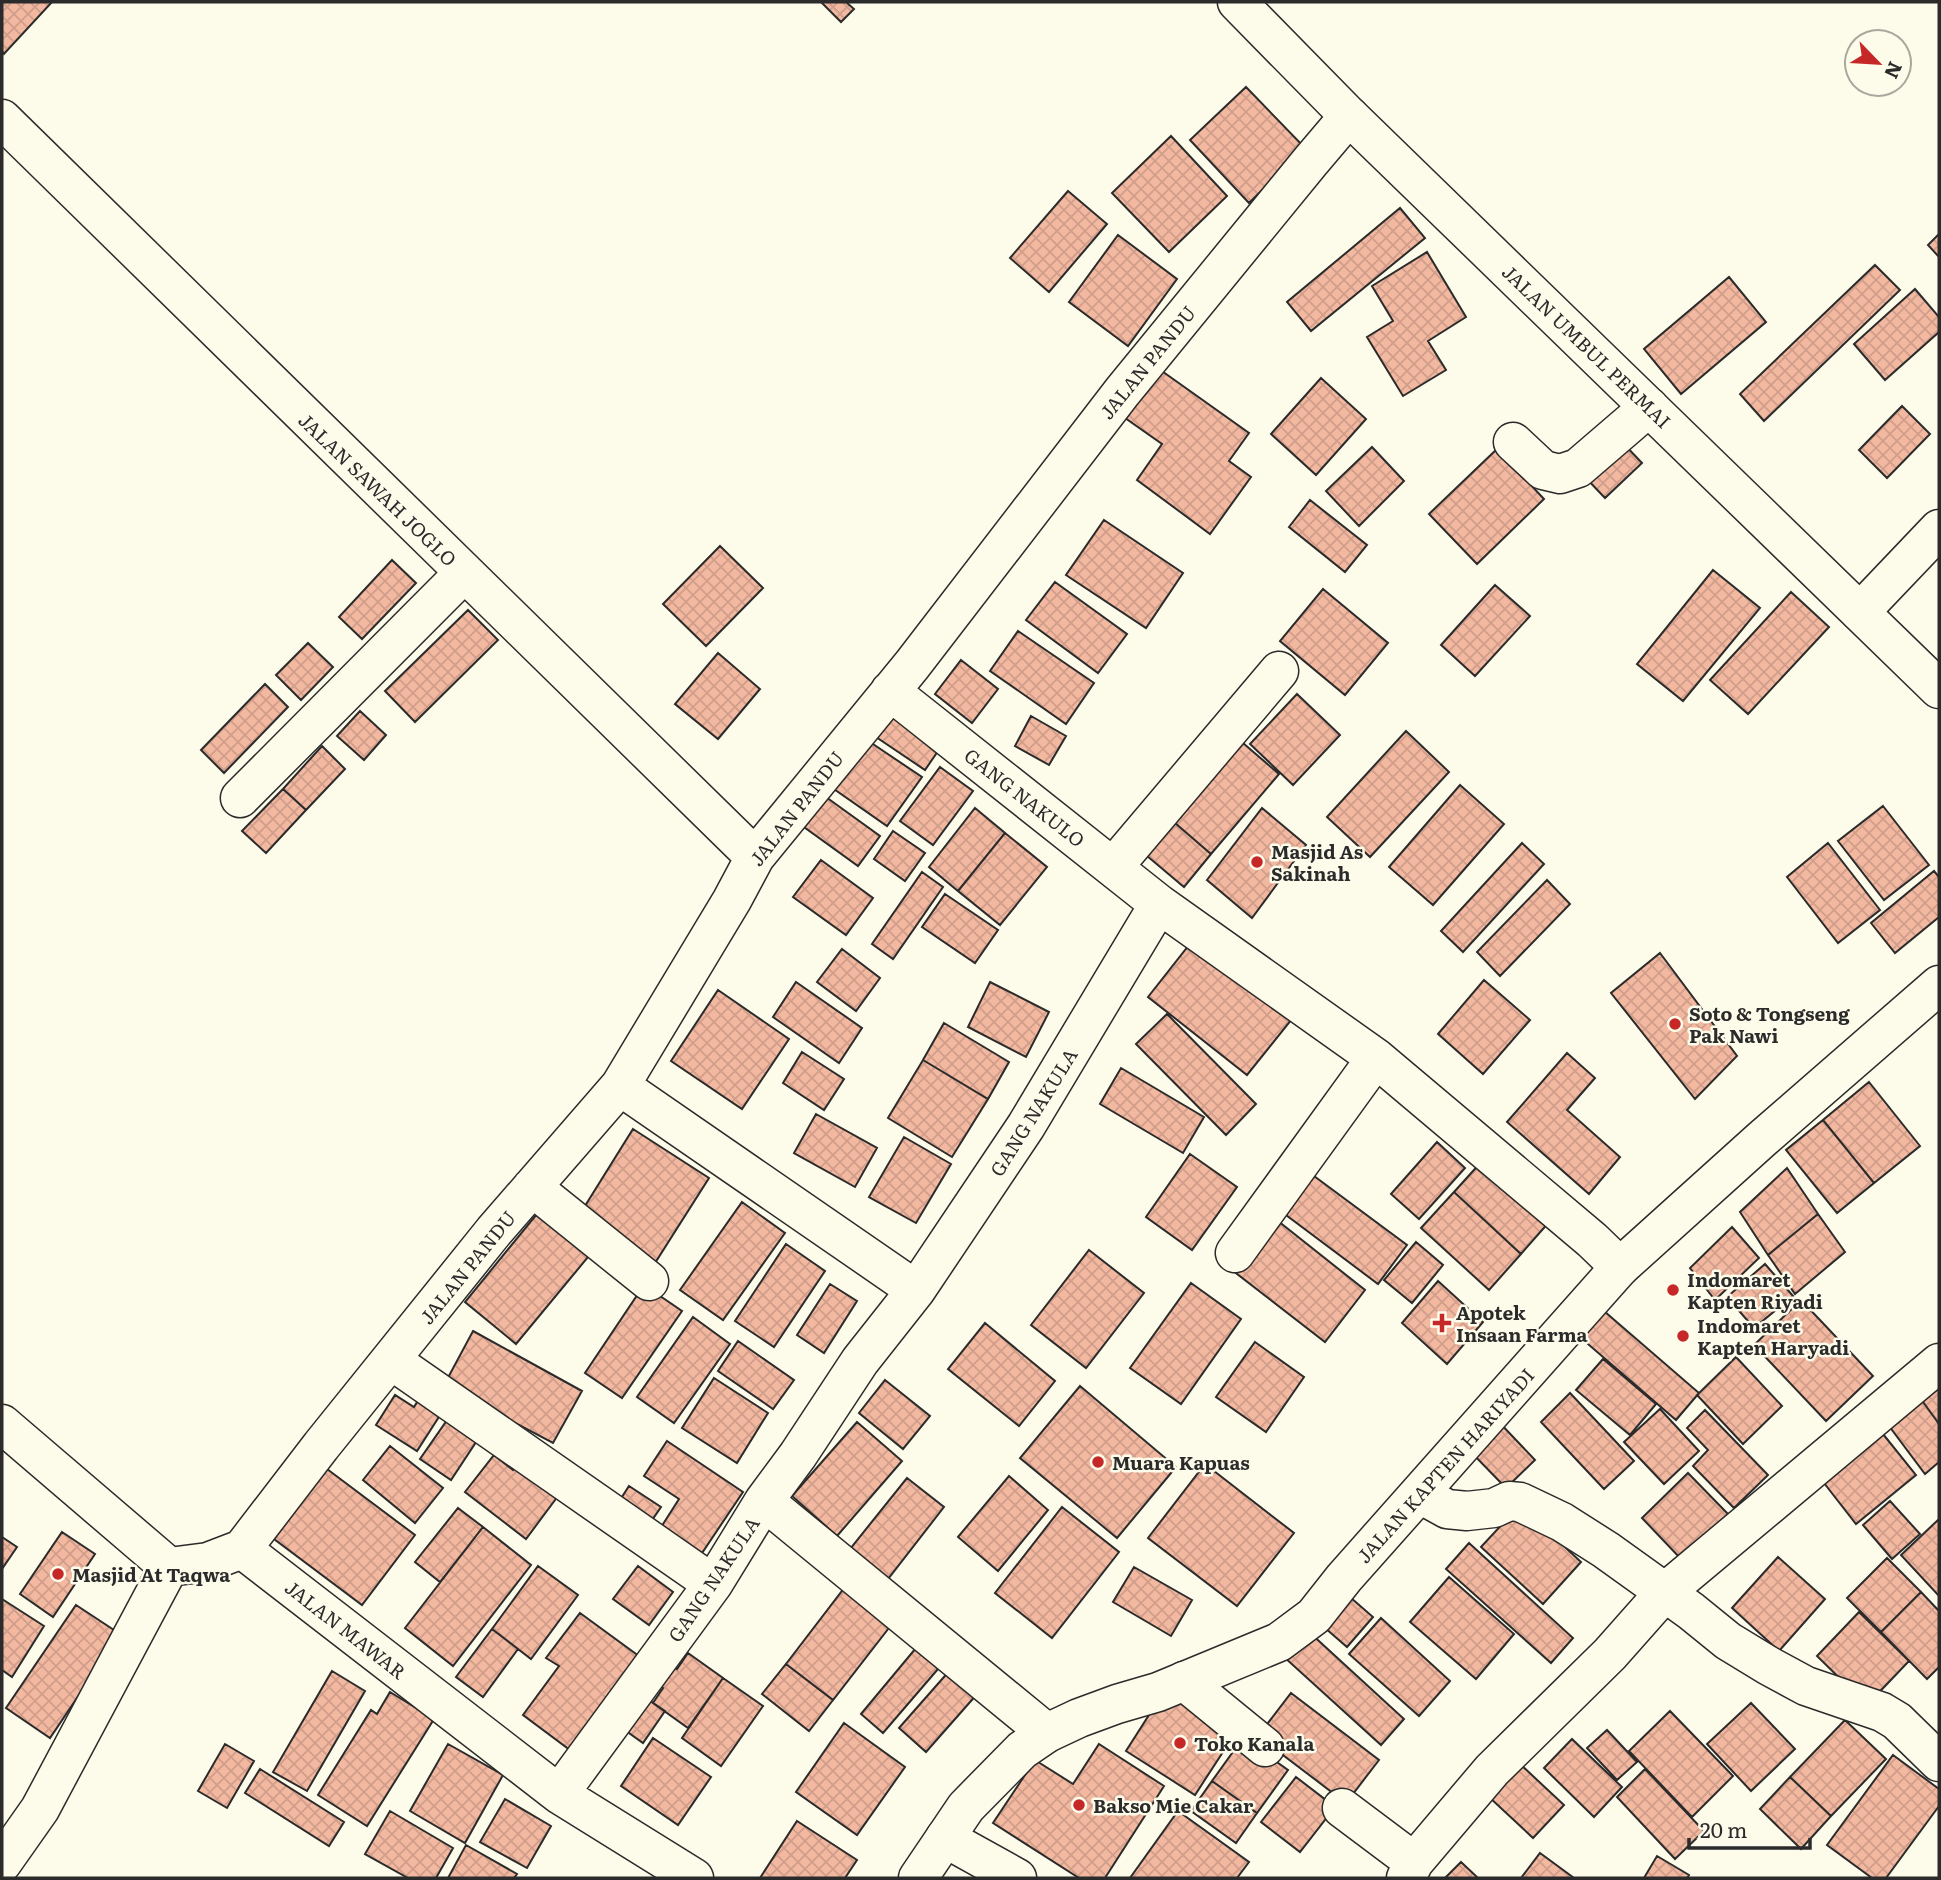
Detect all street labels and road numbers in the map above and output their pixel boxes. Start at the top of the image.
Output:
street label: JALAN UMBUL PERMAI [1496,258,1678,434]
street label: JALAN PANDU [1092,299,1202,425]
street label: JALAN SAWAH JOGLO [293,406,463,572]
street label: GANG NAKULO [959,741,1091,853]
street label: JALAN PANDU [742,745,850,871]
street label: GANG NAKULA [982,1043,1084,1181]
street label: JALAN PANDU [412,1204,522,1330]
street label: JALAN KAPTEN HARIYADI [1350,1361,1540,1569]
street label: GANG NAKULA [661,1511,765,1647]
street label: JALAN MAWAR [280,1573,413,1685]

